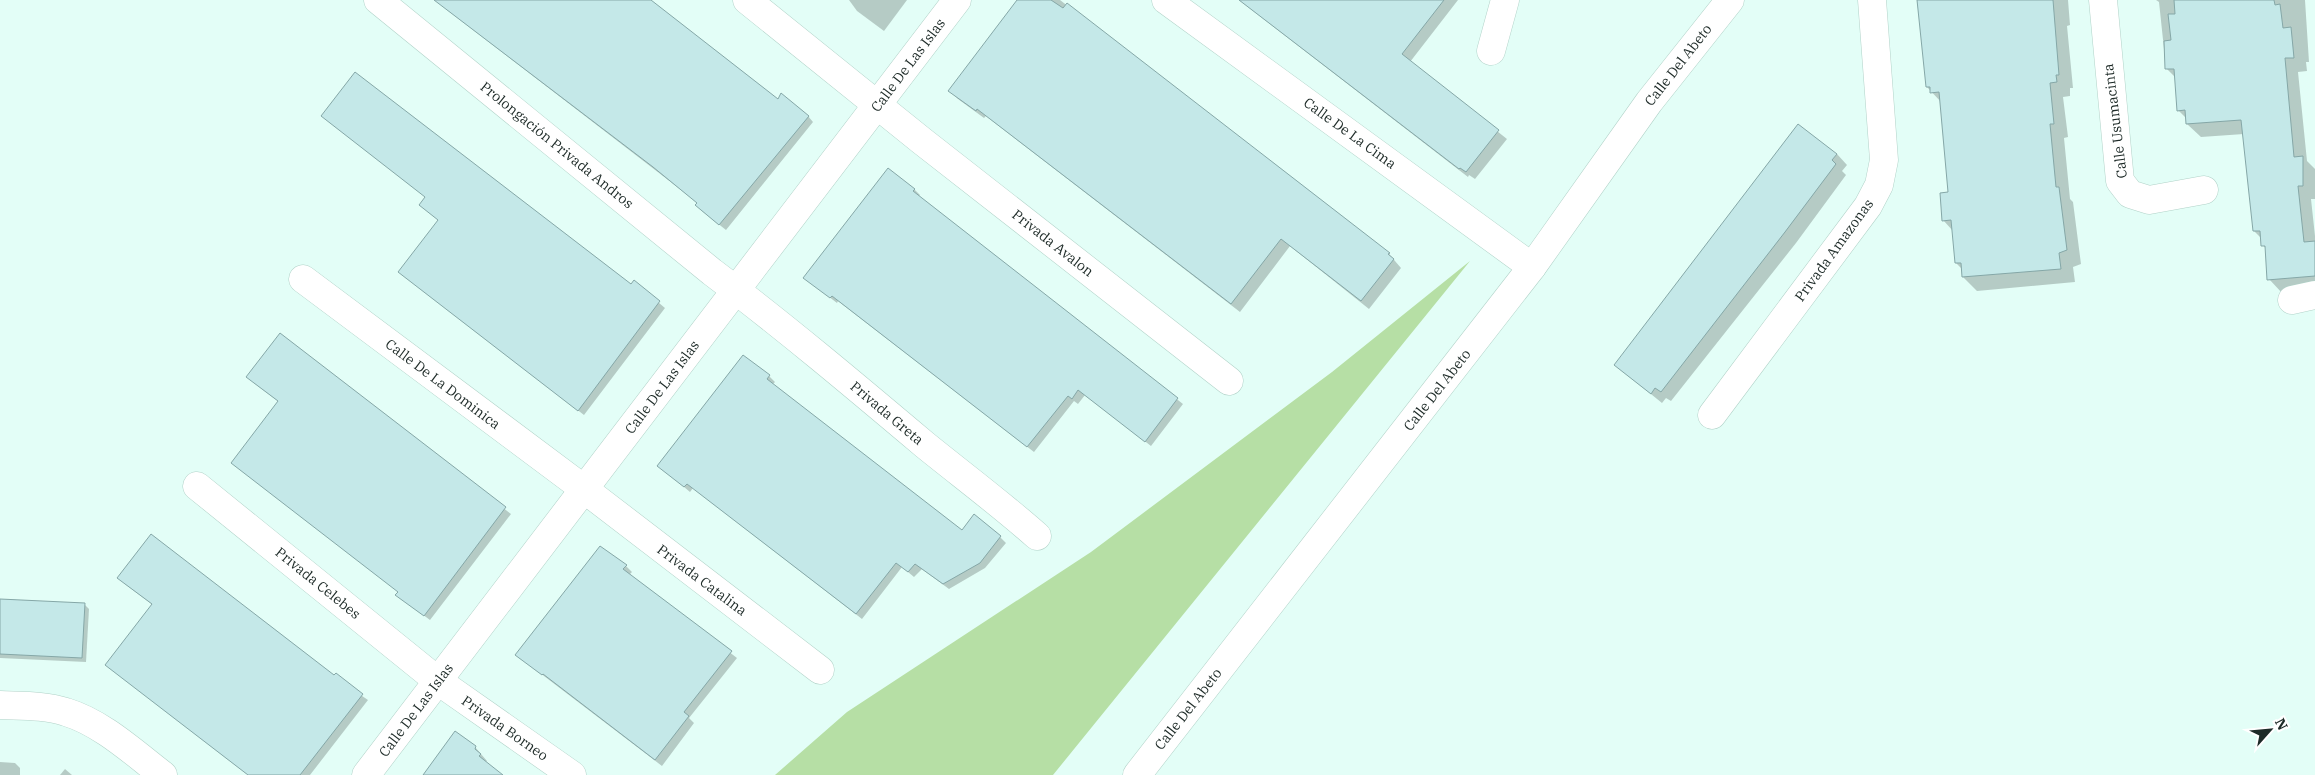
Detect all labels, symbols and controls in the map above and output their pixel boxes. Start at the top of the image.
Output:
street label: Calle De Las Islas [867,14,949,115]
street label: Calle Del Abeto [1640,20,1716,110]
street label: Calle Usumacinta [2099,62,2131,179]
street label: Prolongación Privada Andros [477,78,637,213]
street label: Calle De La Cima [1300,93,1400,173]
street label: Privada Amazonas [1791,195,1877,305]
street label: Privada Avalon [1009,205,1098,281]
street label: Calle De La Dominica [382,335,504,433]
street label: Calle De Las Islas [621,336,703,437]
street label: Calle Del Abeto [1399,345,1475,435]
street label: Privada Greta [847,377,928,449]
street label: Privada Catalina [654,540,751,620]
street label: Privada Celebes [272,543,364,623]
street label: Calle De Las Islas [375,659,457,760]
street label: Calle Del Abeto [1150,664,1226,754]
street label: Privada Borneo [458,692,552,765]
north arrow [2245,705,2295,755]
text: N [2271,715,2292,733]

